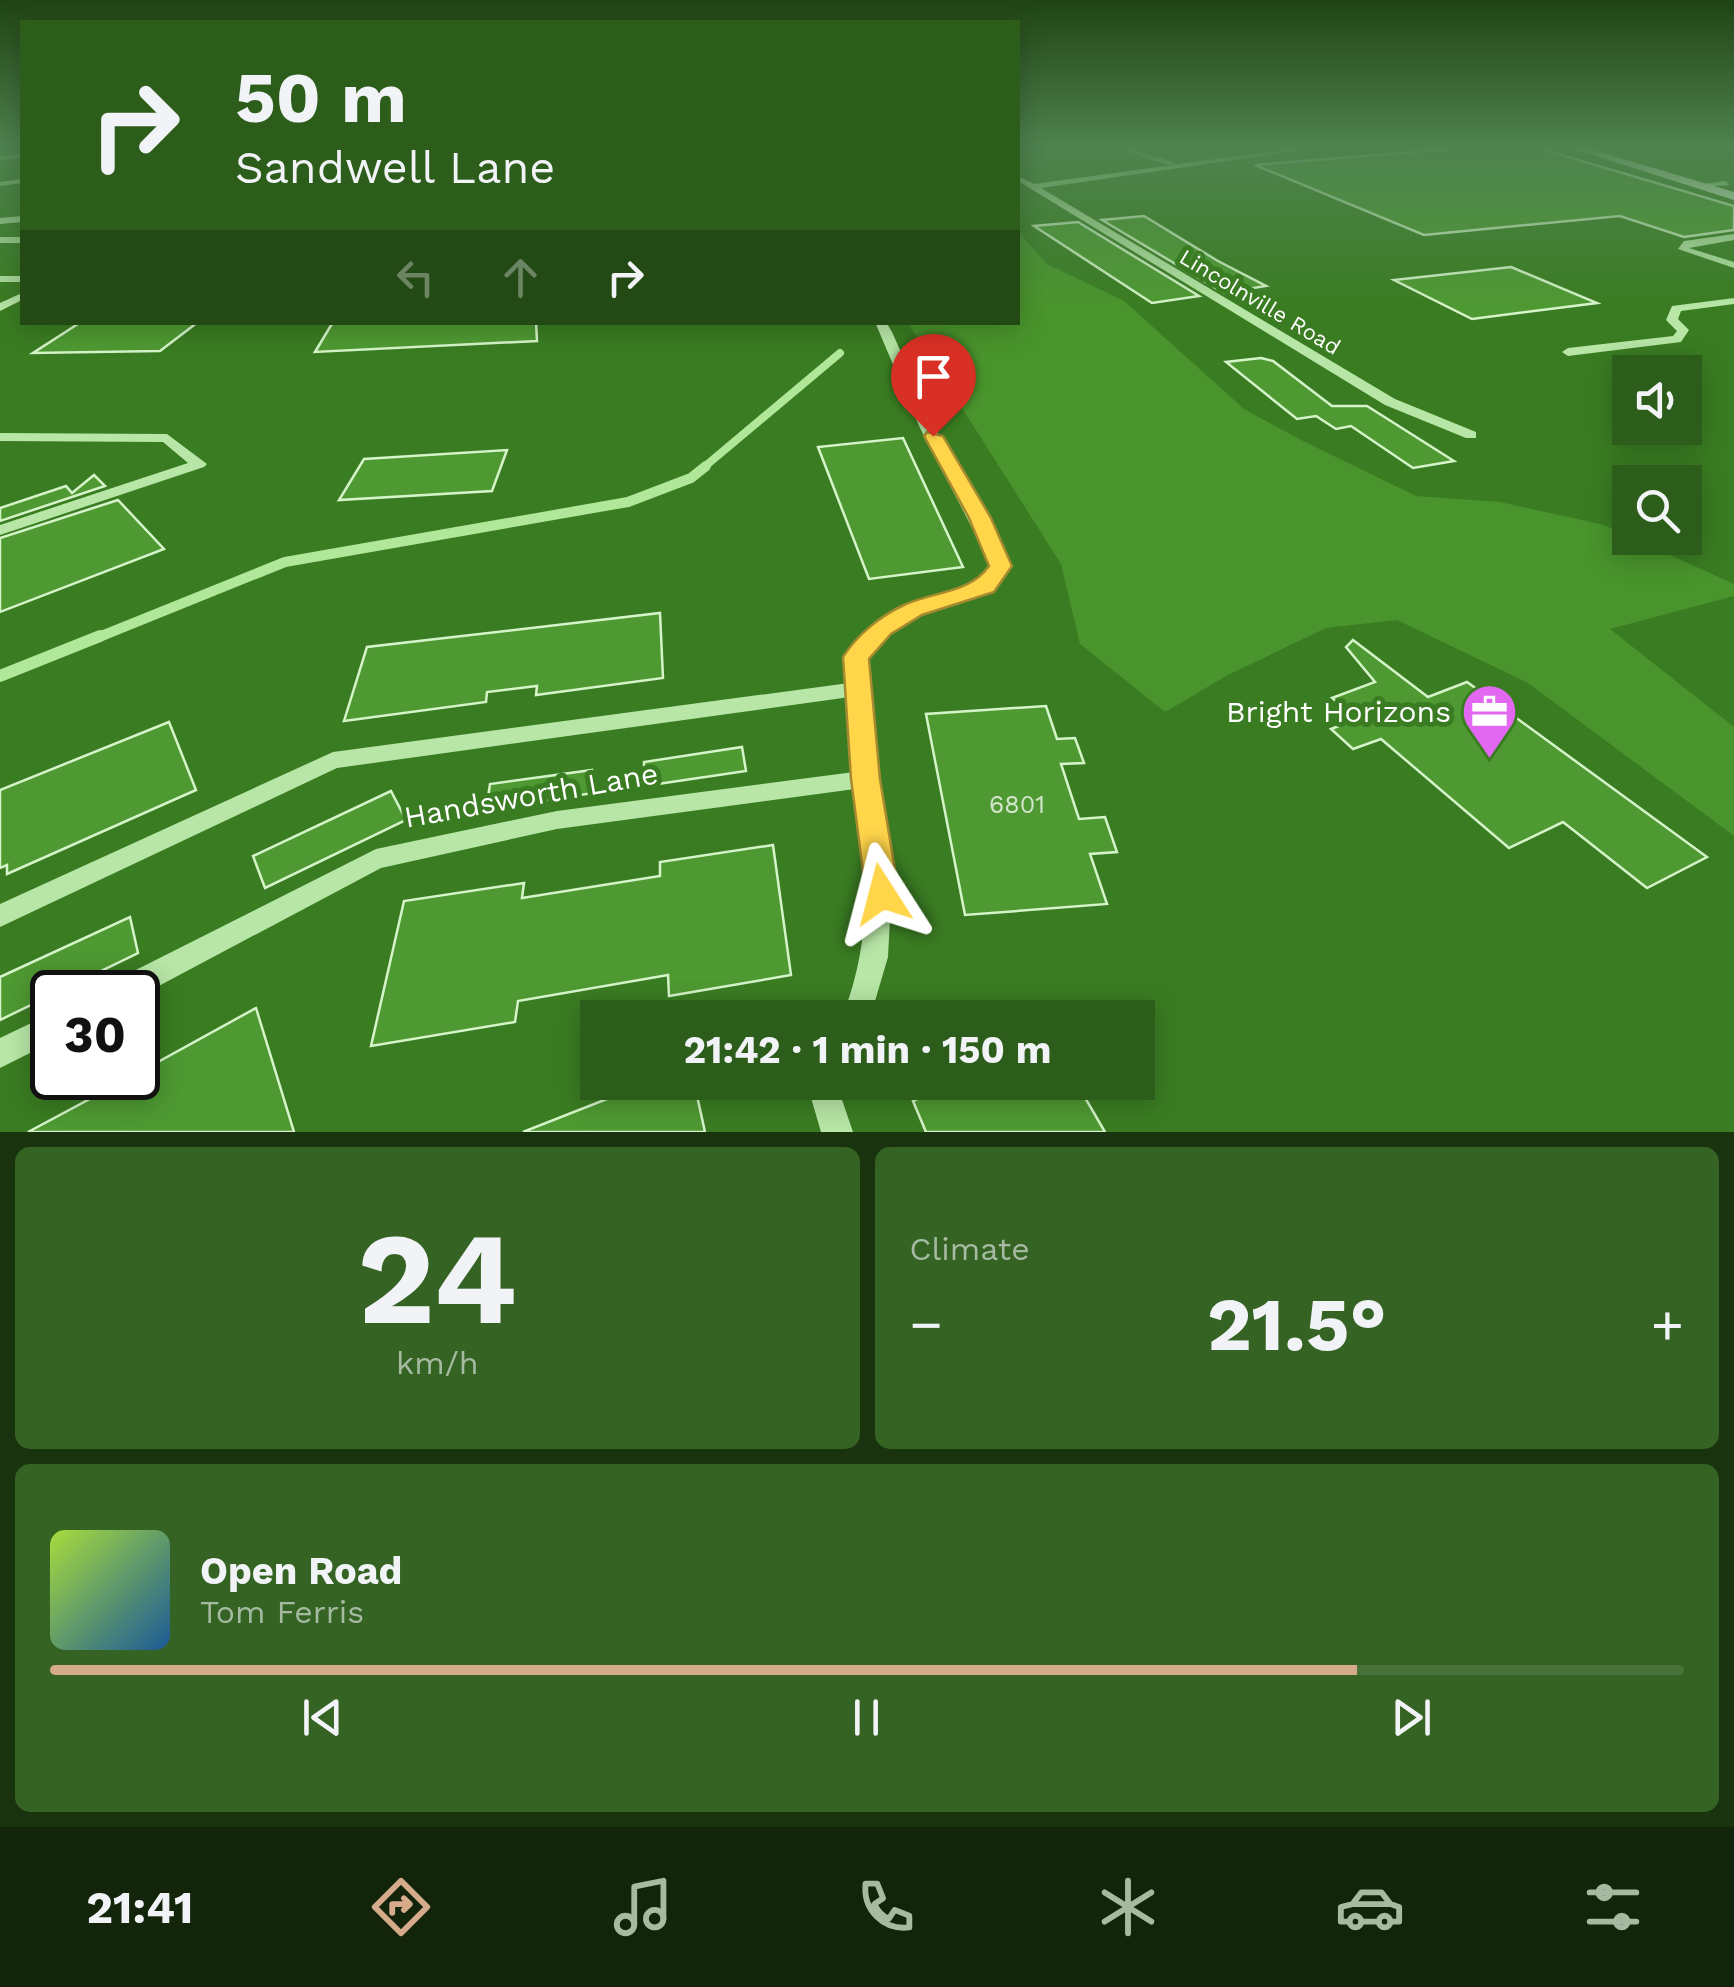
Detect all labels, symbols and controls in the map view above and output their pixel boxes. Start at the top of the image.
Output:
text: 50 m [235,57,407,139]
icon: right [70,60,200,190]
text: Sandwell Lane [235,141,555,194]
street label: Lincolnville Road [1175,244,1345,360]
icon: left [388,250,443,305]
icon: ahead [493,250,548,305]
icon: right [598,250,653,305]
pin [891,334,976,437]
icon: arrive [906,349,961,404]
map controls [1612,355,1702,555]
button: sound [1612,355,1702,445]
button: search [1612,465,1702,555]
office icon: Bright Horizons [1460,681,1520,760]
place label: Bright Horizons [1226,694,1451,729]
street label: Handsworth Lane [401,755,661,835]
house number: 6801 [989,790,1045,819]
position arrow [830,842,934,946]
speed limit sign: 30 [30,970,160,1100]
text: 21:42 · 1 min · 150 m [683,1028,1052,1072]
text: 24 [357,1202,517,1355]
text: Climate [910,1230,1030,1268]
text: 21.5° [1207,1280,1387,1368]
text: − [910,1292,943,1356]
text: + [1651,1292,1684,1356]
text: km/h [396,1344,478,1382]
text: Open Road [200,1549,402,1593]
text: Tom Ferris [200,1593,364,1631]
icon: previous [295,1690,350,1745]
icon: pause [839,1690,894,1745]
icon: next [1384,1690,1439,1745]
icon: directions [366,1872,436,1942]
icon: music [608,1872,678,1942]
icon: phone [851,1872,921,1942]
icon: climate [1093,1872,1163,1942]
icon: car [1335,1872,1405,1942]
icon: filters [1578,1872,1648,1942]
text: 21:41 [86,1881,193,1934]

